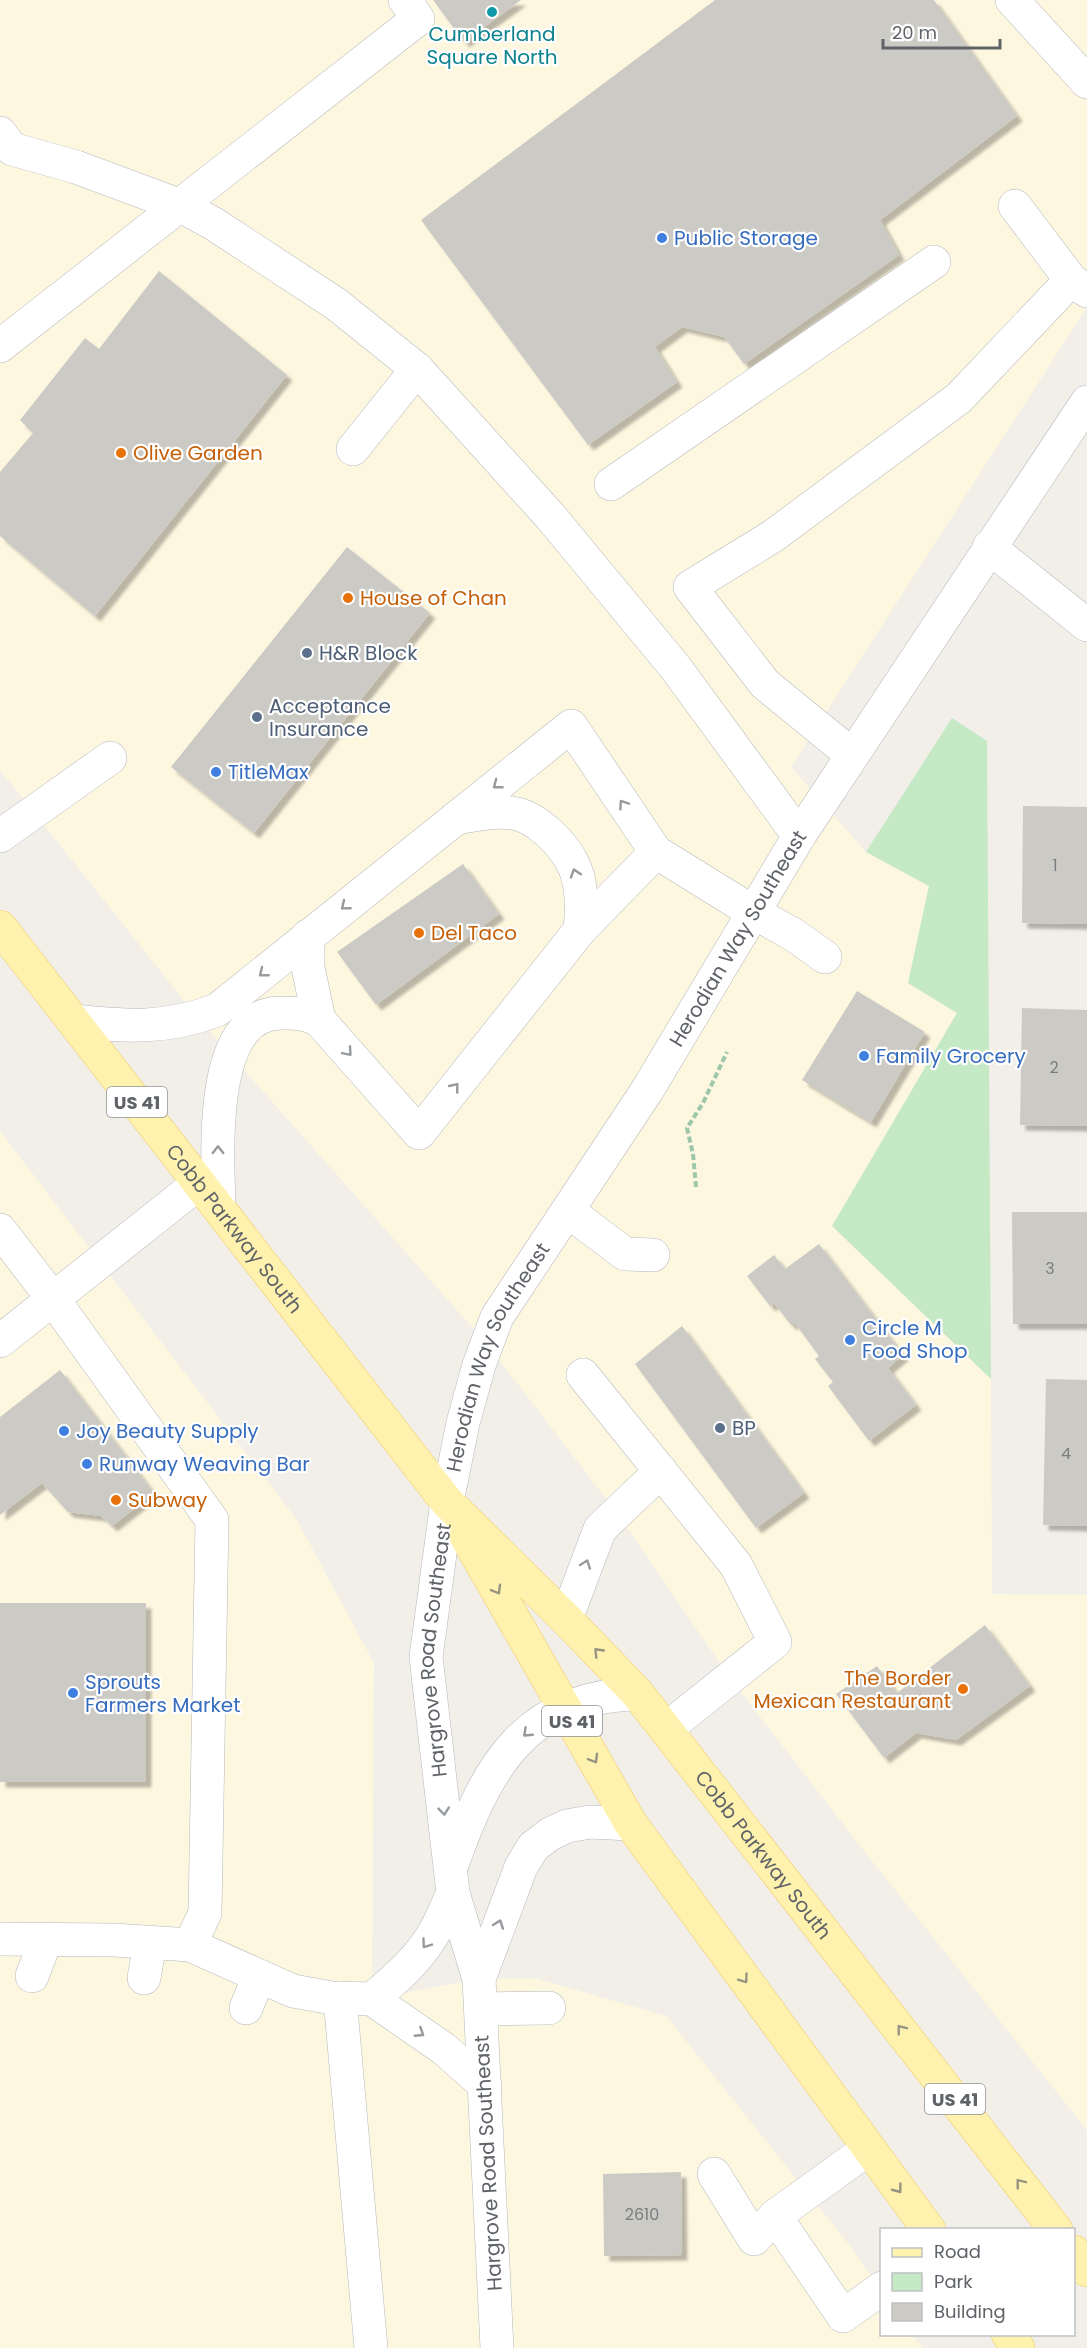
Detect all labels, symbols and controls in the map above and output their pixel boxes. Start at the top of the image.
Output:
marker: Cumberland Square North [485,5,499,19]
scale bar [883,12,1000,50]
place label: Cumberland Square North [426,20,558,71]
text: 20 m [892,20,937,45]
place label: Public Storage [674,224,818,252]
marker: Public Storage [655,231,669,245]
place label: Olive Garden [133,439,263,467]
marker: Olive Garden [114,446,128,460]
place label: House of Chan [360,584,507,612]
marker: House of Chan [341,591,355,605]
place label: H&R Block [319,639,418,667]
marker: H&R Block [300,646,314,660]
place label: Acceptance Insurance [269,692,391,743]
marker: Acceptance Insurance [250,710,264,724]
place label: TitleMax [228,758,309,786]
marker: TitleMax [209,765,223,779]
one-way arrow [493,777,504,788]
one-way arrow [619,800,631,810]
street label: Herodian Way Southeast [662,825,813,1052]
house number: 1 [1052,854,1058,877]
one-way arrow [570,868,582,879]
one-way arrow [341,899,352,910]
place label: Del Taco [431,919,517,947]
marker: Del Taco [412,926,426,940]
one-way arrow [259,965,270,976]
place label: Family Grocery [876,1042,1026,1070]
one-way arrow [341,1045,352,1056]
marker: Family Grocery [857,1049,871,1063]
house number: 2 [1049,1056,1059,1079]
one-way arrow [448,1083,459,1094]
road number: US 41 [107,1087,167,1117]
street label: Cobb Parkway South [160,1138,309,1319]
one-way arrow [212,1145,224,1154]
street label: Herodian Way Southeast [439,1237,556,1474]
house number: 3 [1045,1257,1055,1280]
place label: Circle M Food Shop [862,1314,967,1365]
marker: Circle M Food Shop [843,1333,857,1347]
place label: BP [732,1414,756,1442]
place label: Joy Beauty Supply [76,1417,259,1445]
marker: BP [713,1421,727,1435]
marker: Joy Beauty Supply [57,1424,71,1438]
house number: 4 [1061,1442,1071,1465]
place label: Runway Weaving Bar [99,1450,310,1478]
marker: Runway Weaving Bar [80,1457,94,1471]
place label: Subway [128,1486,207,1514]
marker: Subway [109,1493,123,1507]
street label: Hargrove Road Southeast [412,1521,458,1779]
one-way arrow [579,1559,592,1570]
one-way arrow [490,1584,501,1594]
one-way arrow [594,1648,605,1659]
place label: The Border Mexican Restaurant [753,1664,951,1715]
place label: Sprouts Farmers Market [85,1668,240,1719]
marker: The Border Mexican Restaurant [956,1682,970,1696]
marker: Sprouts Farmers Market [66,1686,80,1700]
road number: US 41 [542,1706,602,1736]
one-way arrow [523,1726,534,1737]
one-way arrow [587,1753,598,1763]
street label: Cobb Parkway South [688,1764,838,1945]
one-way arrow [437,1806,449,1815]
one-way arrow [492,1919,505,1930]
one-way arrow [422,1938,433,1949]
one-way arrow [737,1973,748,1984]
one-way arrow [897,2025,908,2036]
one-way arrow [413,2026,424,2037]
street label: Hargrove Road Southeast [467,2034,509,2292]
road number: US 41 [925,2084,985,2114]
one-way arrow [1016,2179,1027,2190]
one-way arrow [891,2182,902,2193]
house number: 2610 [625,2203,659,2226]
legend [880,2228,1075,2336]
text: Road [934,2239,981,2264]
text: Park [934,2269,973,2294]
text: Building [934,2299,1006,2324]

